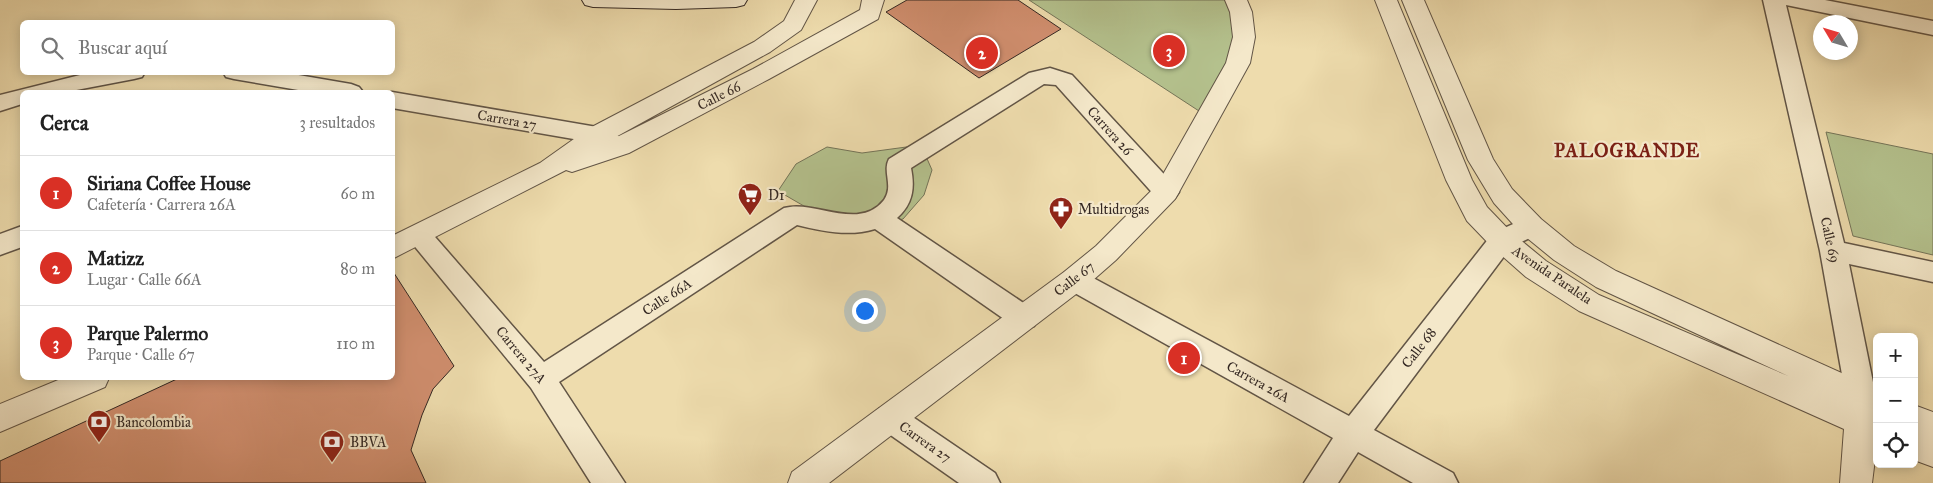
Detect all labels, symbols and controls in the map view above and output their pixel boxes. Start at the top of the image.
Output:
north arrow [1813,15,1858,60]
search box [20,20,395,75]
pin: 3 [1153,32,1185,70]
icon: search [38,34,66,62]
pin: 2 [966,34,998,72]
text: Buscar aquí [78,36,167,59]
street label: Calle 66 [695,78,744,114]
street label: Carrera 26 [1084,103,1137,160]
street label: Carrera 27 [476,106,538,134]
text: Cerca [40,110,89,136]
text: 3 resultados [300,113,375,132]
district label: PALOGRANDE [1554,139,1700,162]
text: Siriana Coffee House [87,172,251,195]
supermarket icon: D1 [737,182,763,216]
text: 1 [53,184,59,203]
text: 60 m [341,184,375,203]
place label: D1 [768,187,785,204]
text: Cafetería · Carrera 26A [87,195,236,214]
pharmacy icon: Multidrogas [1048,196,1074,230]
place label: Multidrogas [1078,201,1149,218]
street label: Calle 69 [1816,215,1844,265]
street label: Avenida Paralela [1508,241,1595,308]
text: Matizz [87,247,144,270]
street label: Calle 67 [1050,258,1098,300]
text: 2 [52,259,60,278]
text: 80 m [340,259,375,278]
text: Lugar · Calle 66A [87,270,202,289]
street label: Calle 66A [639,274,695,319]
your location [852,298,878,324]
text: Parque Palermo [87,322,208,345]
street label: Carrera 27A [492,323,550,387]
street label: Calle 68 [1398,324,1440,372]
map controls [1873,333,1918,468]
button: + [1873,333,1918,378]
text: 3 [53,334,59,353]
text: 110 m [336,334,375,353]
pin: 1 [1168,339,1200,377]
text: Parque · Calle 67 [87,345,195,364]
street label: Carrera 26A [1224,358,1293,407]
button: − [1873,378,1918,423]
bank icon: Bancolombia [86,409,112,443]
place label: Bancolombia [116,414,191,431]
street label: Carrera 27 [896,418,954,466]
button: locate [1873,423,1918,468]
bank icon: BBVA [319,429,345,463]
place label: BBVA [350,434,387,451]

